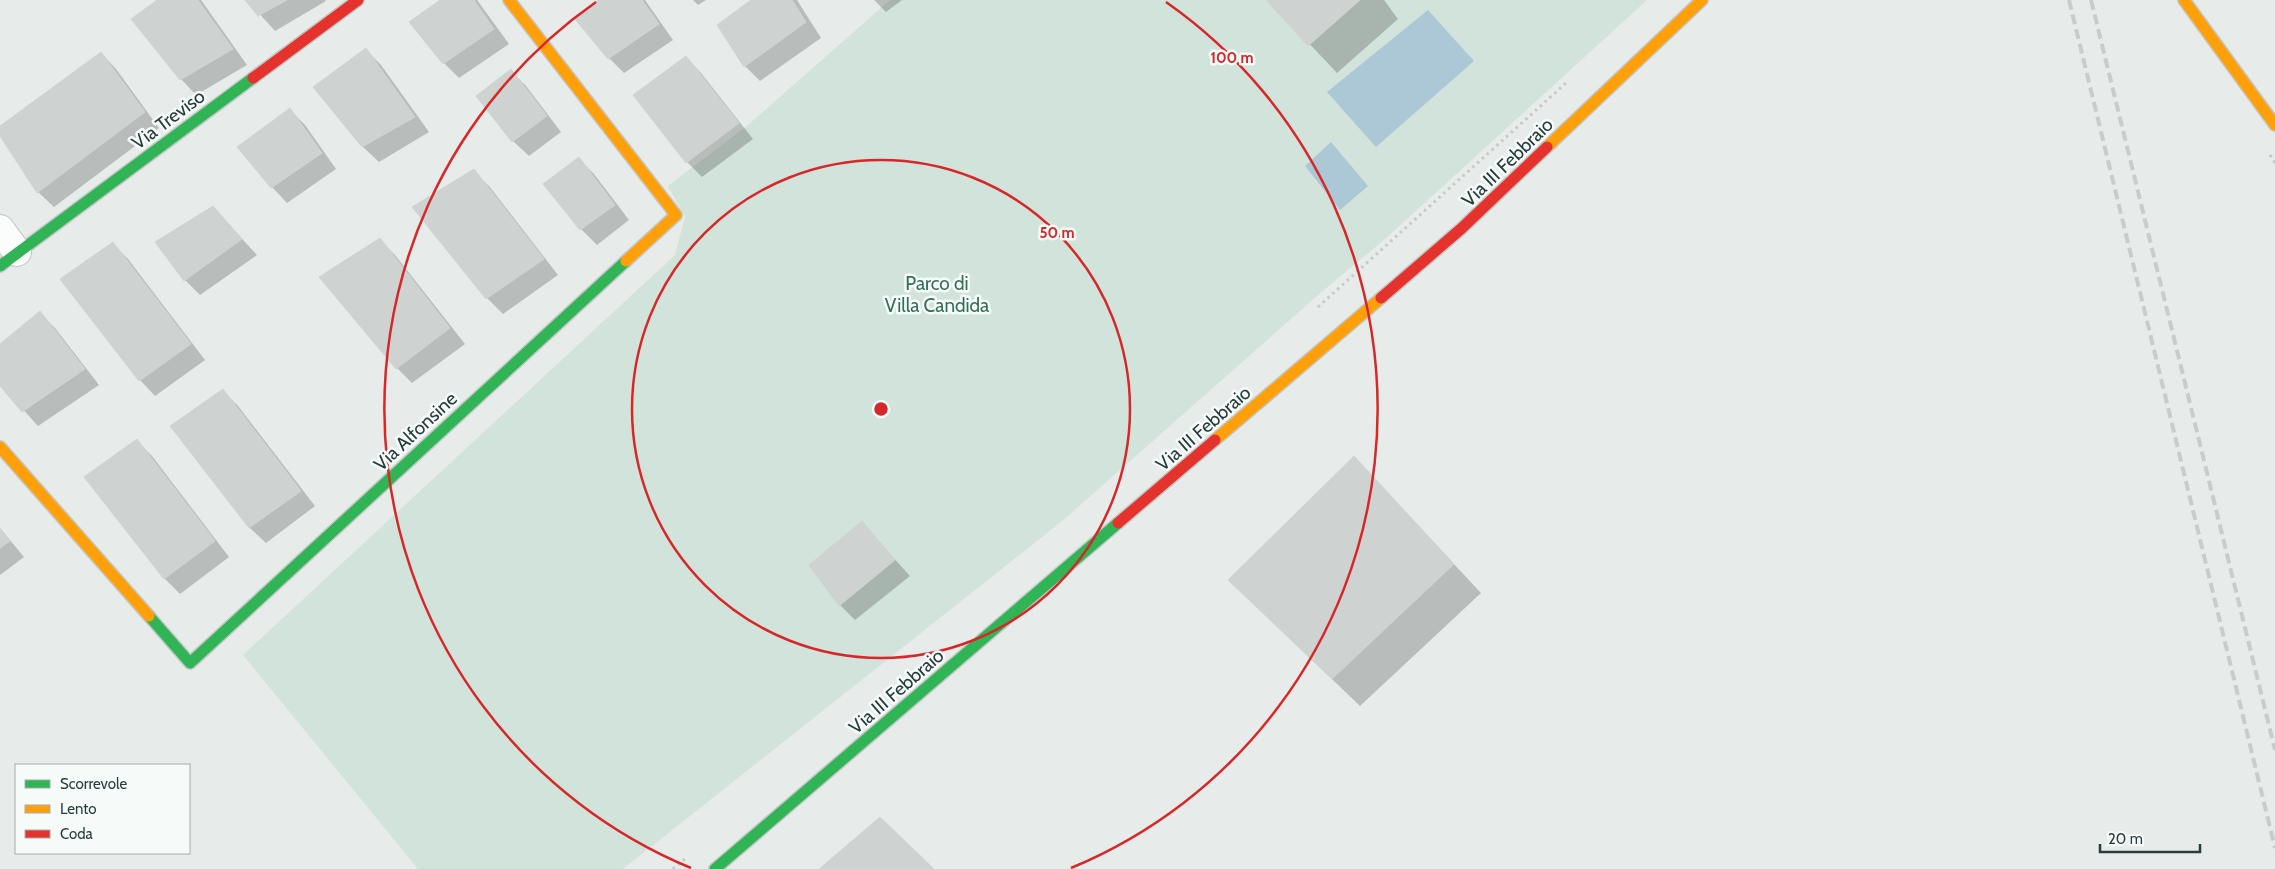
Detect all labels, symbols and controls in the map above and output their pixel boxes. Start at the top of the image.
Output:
text: 100 m [1210,49,1254,67]
street label: Via Treviso [127,85,209,154]
street label: Via III Febbraio [1457,113,1558,212]
text: 50 m [1039,224,1075,242]
park label: Parco di Villa Candida [885,272,989,317]
street label: Via III Febbraio [1151,381,1255,476]
street label: Via Alfonsine [369,387,462,476]
centre of rings [872,400,890,418]
street label: Via III Febbraio [844,644,948,739]
legend [15,764,190,854]
text: Scorrevole [60,775,128,793]
text: Lento [60,800,97,818]
scale bar [2100,822,2200,854]
text: Coda [60,825,94,843]
text: 20 m [2108,830,2143,848]

